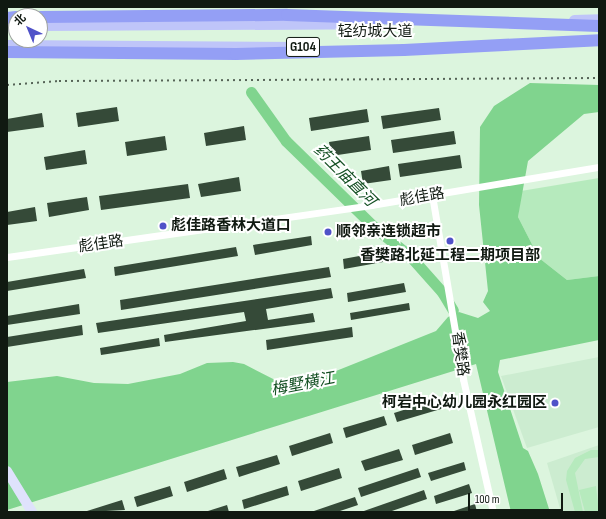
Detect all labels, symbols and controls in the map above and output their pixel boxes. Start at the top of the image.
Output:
north arrow [8,8,48,48]
text: 北 [12,11,28,28]
street label: 轻纺城大道 [338,23,412,41]
road number: G104 [285,35,321,59]
water label: 药王庙直河 [309,141,379,211]
street label: 彪佳路 [398,184,446,210]
place label: 彪佳路香林大道口 [171,217,291,235]
marker: 彪佳路香林大道口 [158,221,168,231]
place label: 顺邻亲连锁超市 [336,223,441,241]
marker: 顺邻亲连锁超市 [323,227,333,237]
street label: 彪佳路 [77,232,125,256]
marker: 香樊路北延工程二期项目部 [445,236,455,246]
place label: 香樊路北延工程二期项目部 [360,247,540,265]
street label: 香樊路 [448,330,472,378]
water label: 梅墅横江 [270,369,336,401]
place label: 柯岩中心幼儿园永红园区 [382,394,547,412]
marker: 柯岩中心幼儿园永红园区 [550,398,560,408]
scale bar [470,485,565,511]
text: 100 m [475,492,500,507]

